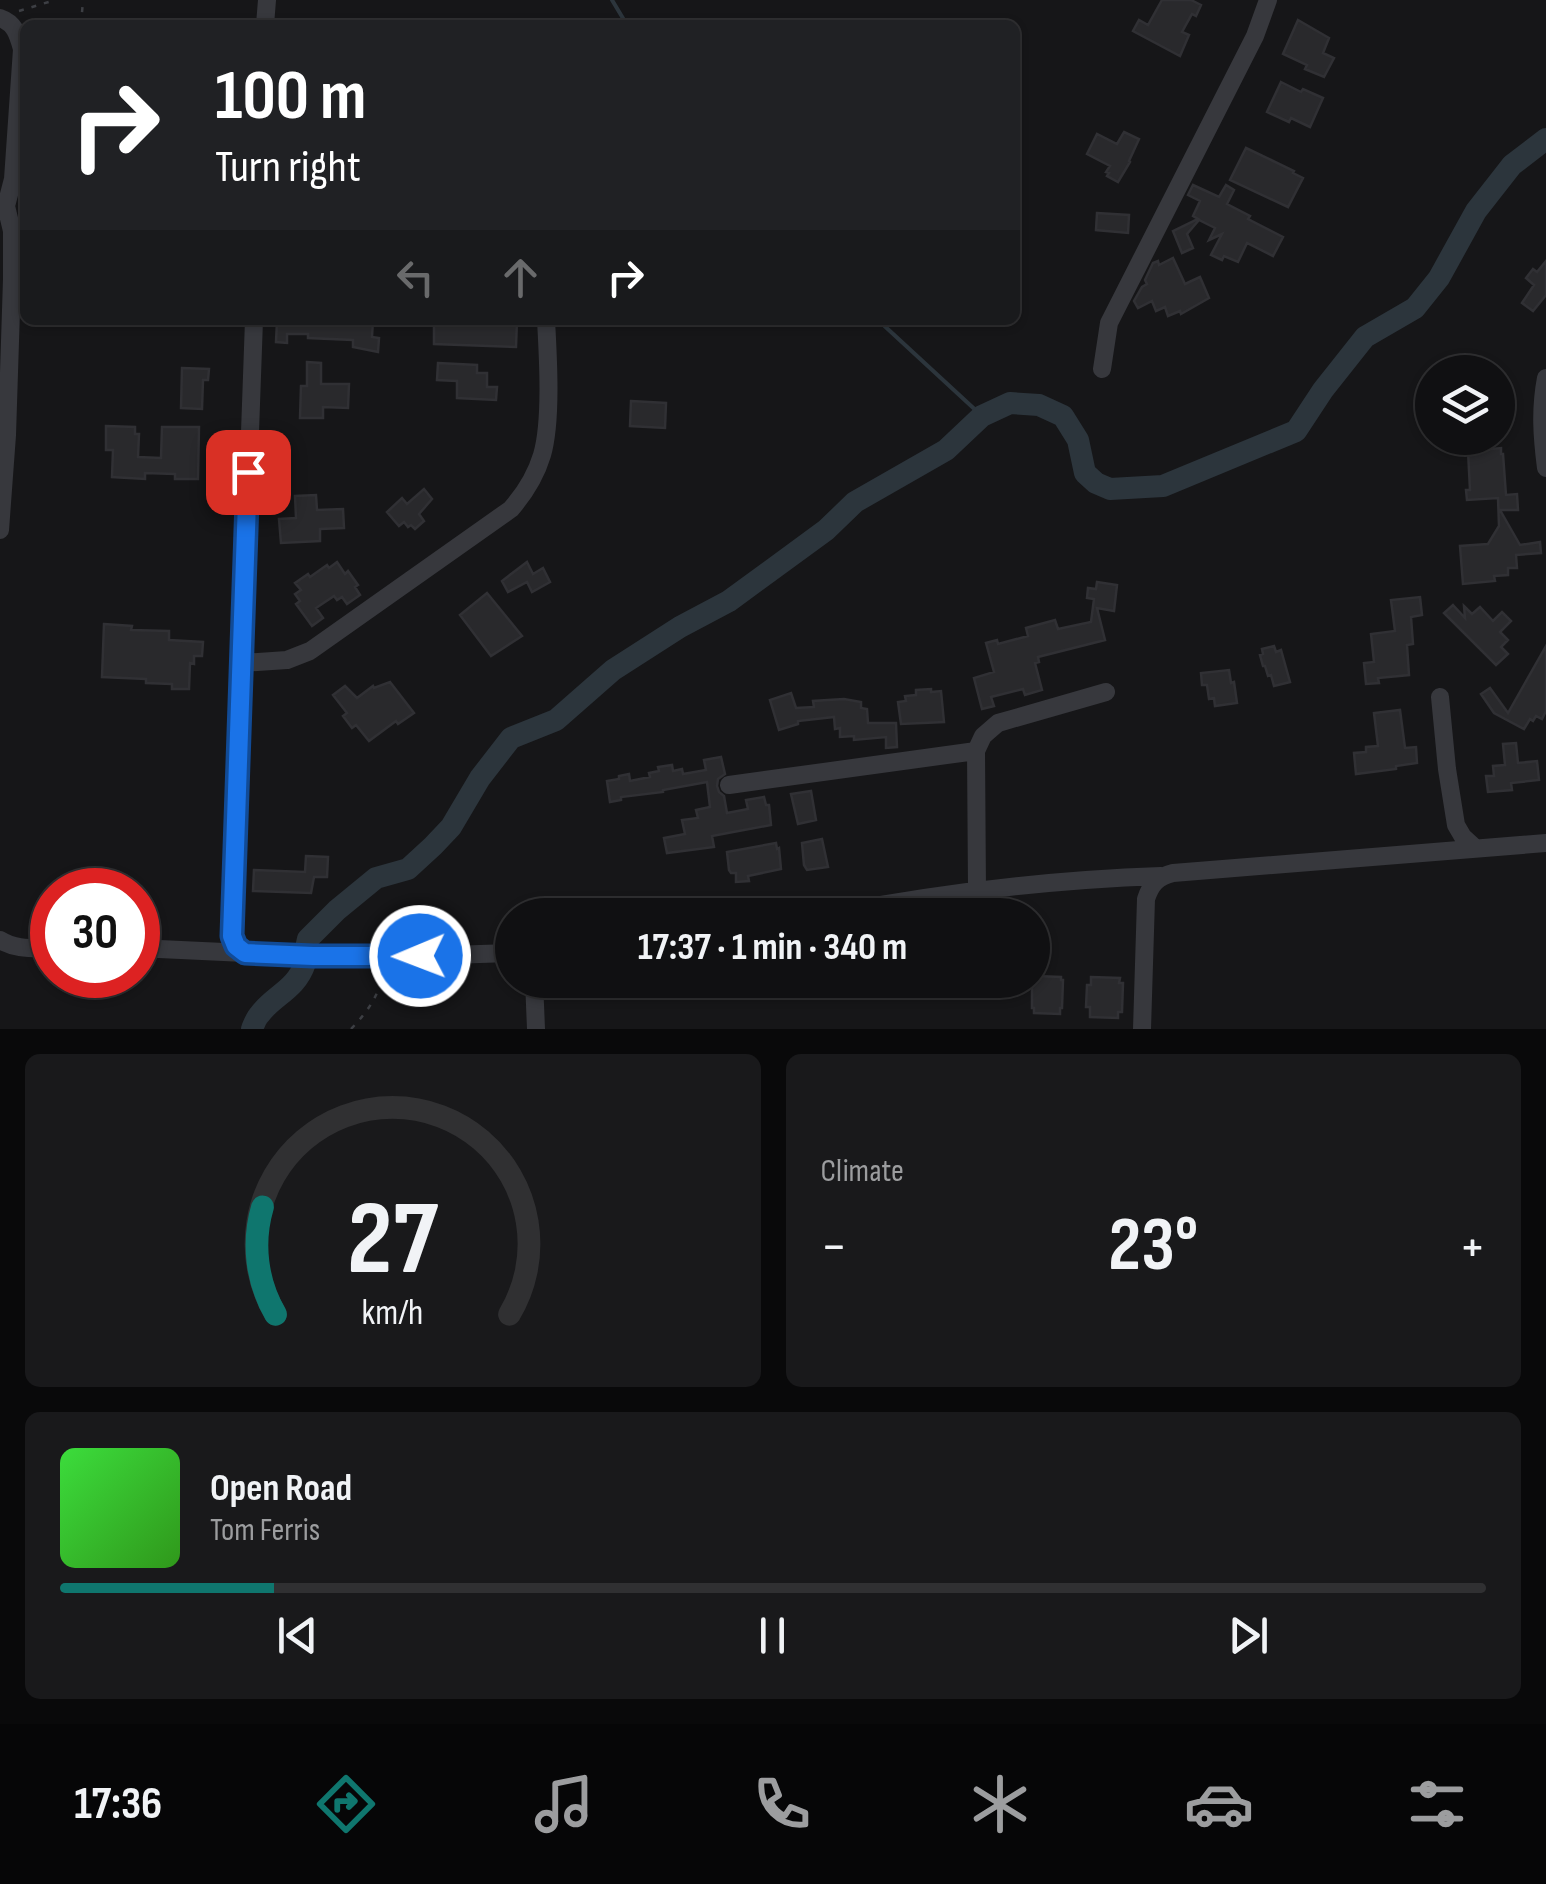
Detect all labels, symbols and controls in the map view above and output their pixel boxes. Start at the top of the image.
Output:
text: 100 m [215,55,366,139]
icon: right [50,60,180,190]
text: Turn right [215,140,361,195]
icon: left [388,250,443,305]
icon: ahead [493,250,548,305]
icon: right [598,250,653,305]
map controls [1415,355,1515,455]
button: layers [1415,355,1515,455]
pin [206,430,291,515]
icon: arrive [221,445,276,500]
speed limit sign: 30 [30,868,160,998]
position arrow [368,904,472,1008]
text: 17:37 · 1 min · 340 m [638,925,907,970]
text: Climate [821,1152,904,1191]
text: 27 [347,1178,439,1303]
text: 23° [1108,1201,1198,1292]
text: − [821,1214,847,1281]
text: + [1459,1214,1486,1281]
text: km/h [362,1292,424,1335]
text: Open Road [210,1466,352,1511]
text: Tom Ferris [210,1511,320,1550]
icon: previous [270,1608,325,1663]
icon: pause [745,1608,800,1663]
icon: next [1221,1608,1276,1663]
icon: directions [311,1769,381,1839]
icon: music [529,1769,599,1839]
icon: phone [747,1769,817,1839]
icon: climate [965,1769,1035,1839]
icon: car [1184,1769,1254,1839]
icon: filters [1402,1769,1472,1839]
text: 17:36 [74,1777,162,1832]

